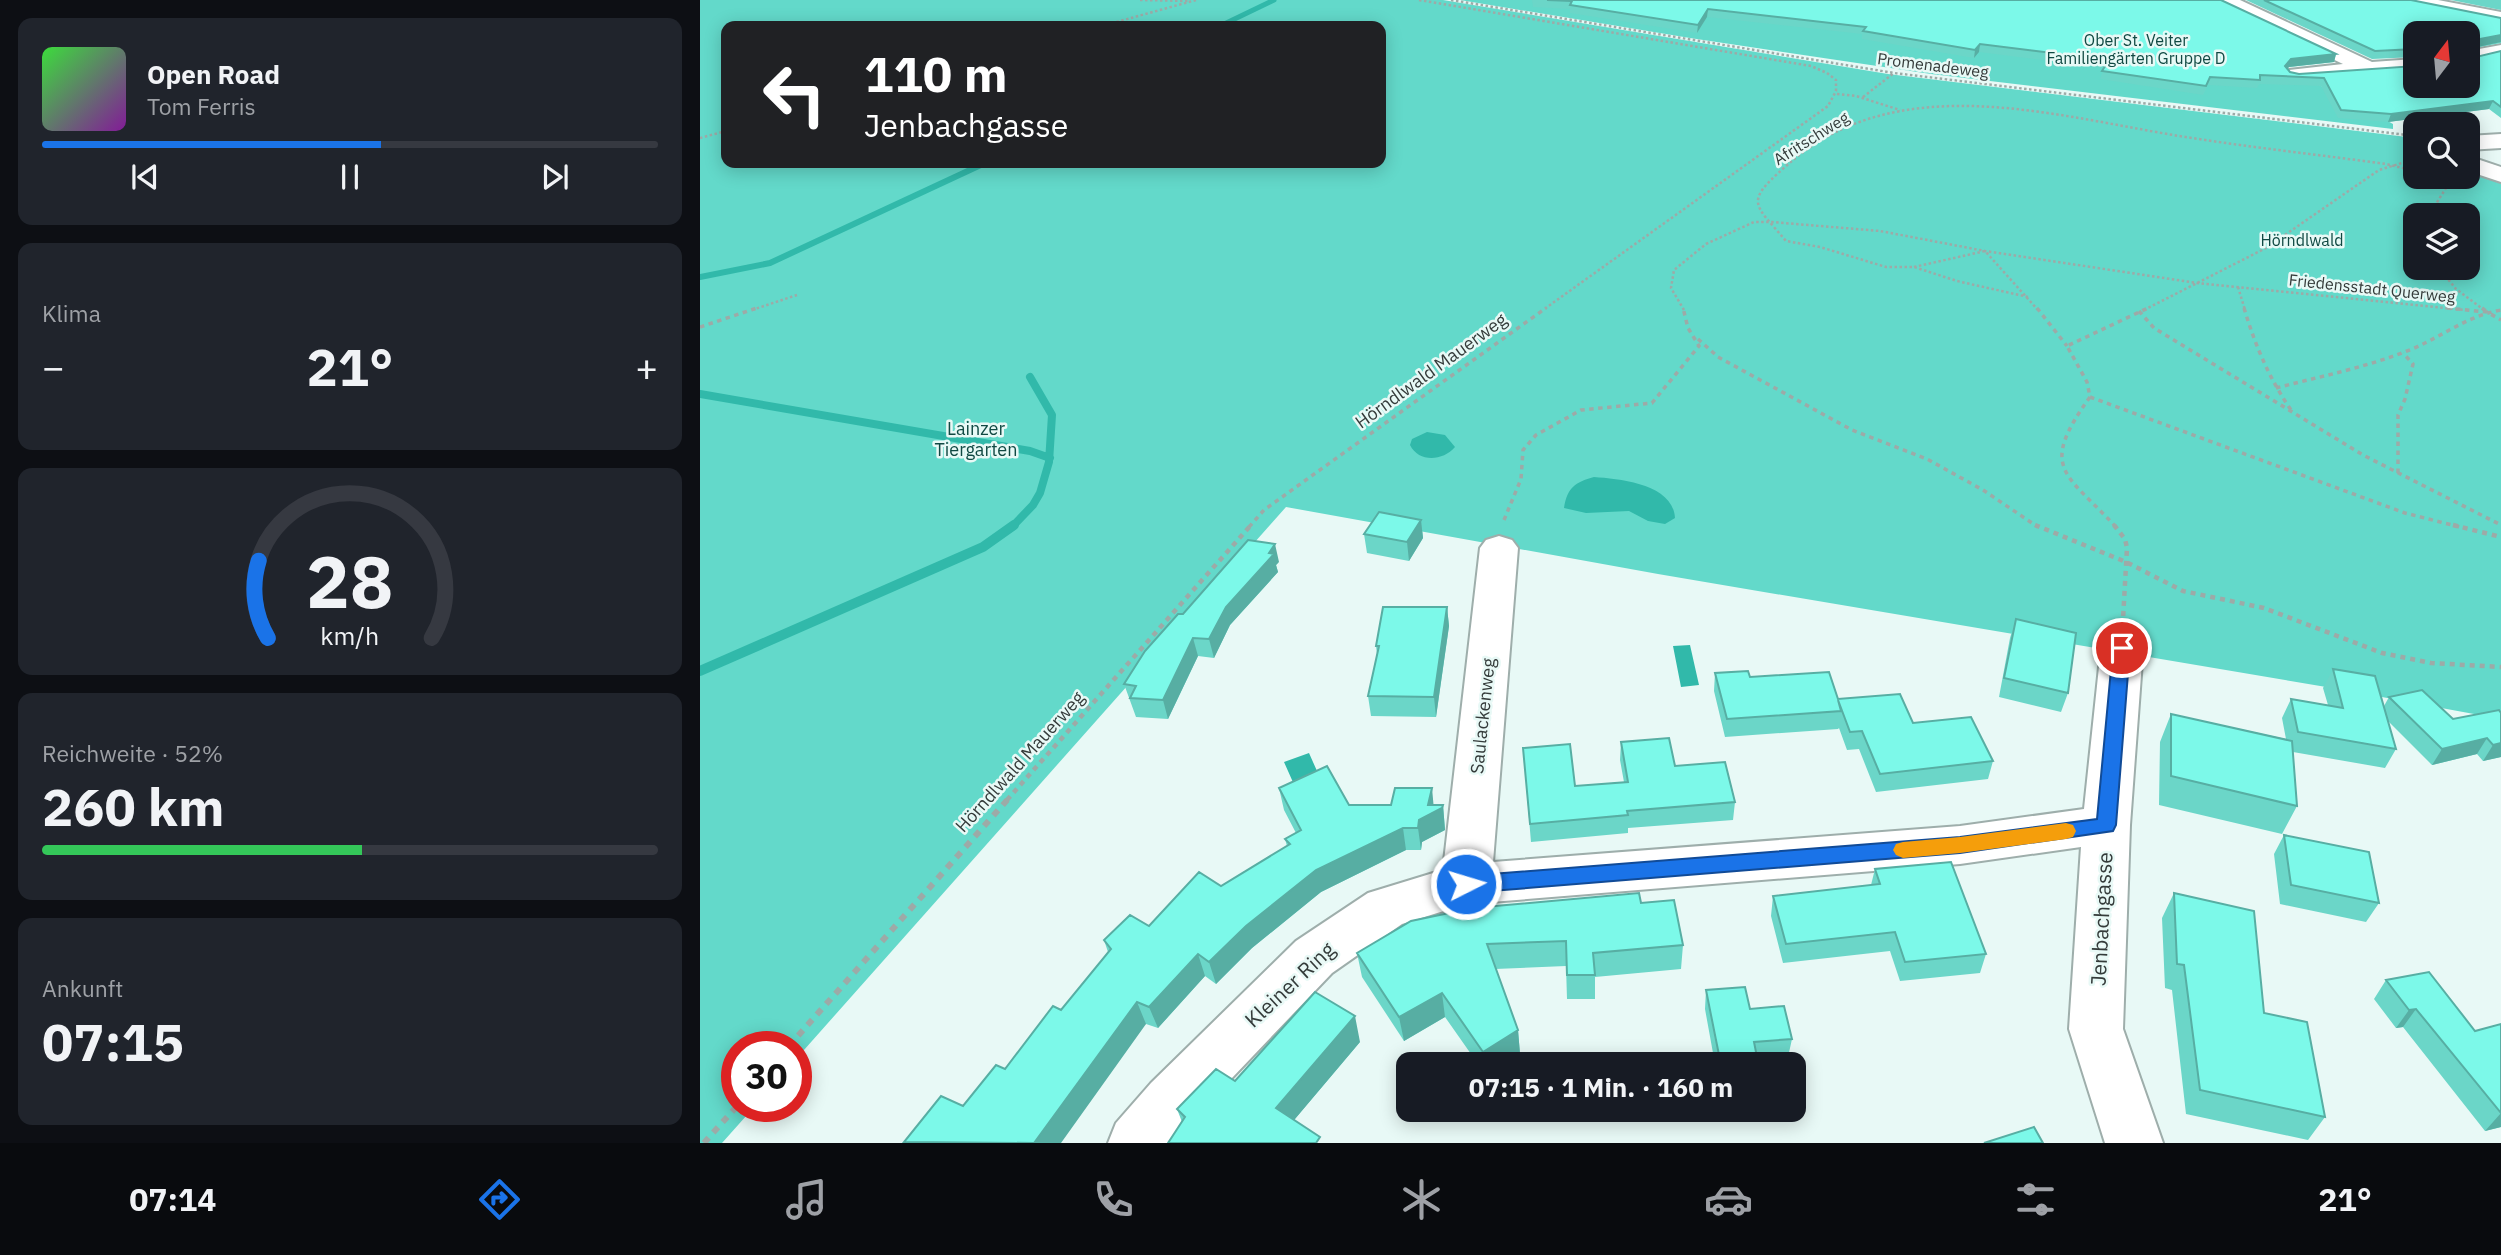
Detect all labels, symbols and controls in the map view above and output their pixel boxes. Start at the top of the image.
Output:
north arrow [2403,21,2480,98]
map controls [2403,21,2480,280]
park label: Ober St. Veiter Familiengärten Gruppe D [2046,30,2226,68]
text: 110 m [864,42,1008,105]
street label: Promenadeweg [1876,48,1990,82]
icon: left [749,49,840,140]
text: Open Road [147,57,280,91]
text: Tom Ferris [147,91,256,121]
text: Jenbachgasse [864,104,1068,146]
street label: Afritschweg [1770,107,1853,169]
button: search [2403,112,2480,189]
icon: previous [126,158,164,196]
icon: pause [331,158,369,196]
icon: next [536,158,574,196]
button: layers [2403,203,2480,280]
park label: Hörndlwald [2260,230,2344,250]
street label: Friedensstadt Querweg [2288,269,2457,307]
text: Klima [42,298,101,328]
street label: Hörndlwald Mauerweg [1350,308,1511,433]
text: 21° [307,333,393,400]
text: − [42,342,65,391]
text: + [635,342,658,391]
park label: Lainzer Tiergarten [935,417,1017,461]
text: 28 [306,533,394,628]
text: km/h [321,618,379,651]
pin [2092,618,2152,678]
icon: arrive [2103,629,2141,667]
street label: Saulackenweg [1465,656,1500,775]
street label: Hörndlwald Mauerweg [950,686,1089,837]
text: Reichweite · 52% [42,738,223,768]
text: 260 km [42,773,224,840]
position arrow [1429,847,1503,921]
street label: Jenbachgasse [2084,851,2118,987]
street label: Kleiner Ring [1238,935,1340,1033]
text: Ankunft [42,973,123,1003]
text: 07:15 [42,1008,184,1075]
speed limit sign: 30 [721,1031,812,1122]
text: 07:15 · 1 Min. · 160 m [1469,1070,1733,1104]
icon: directions [475,1175,524,1224]
icon: music [782,1175,831,1224]
icon: phone [1089,1175,1138,1224]
icon: climate [1397,1175,1446,1224]
icon: car [1704,1175,1753,1224]
icon: filters [2011,1175,2060,1224]
text: 07:14 [129,1178,217,1220]
text: 21° [2318,1178,2372,1220]

